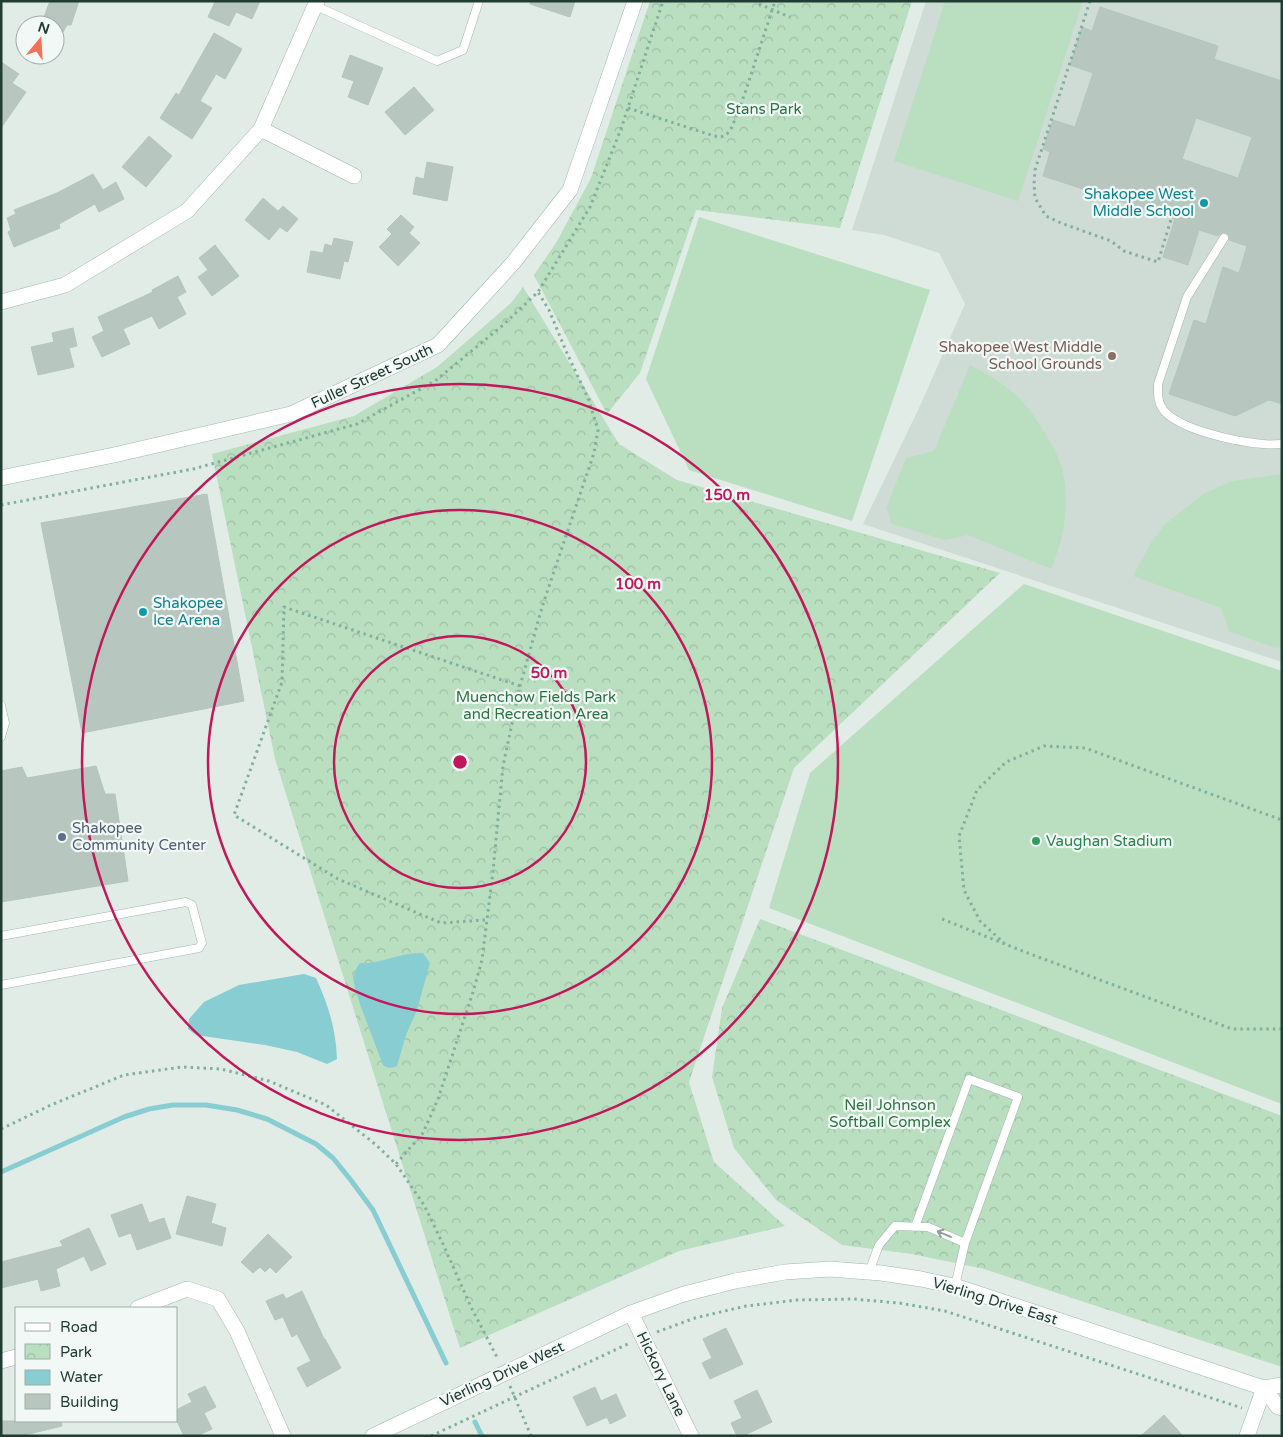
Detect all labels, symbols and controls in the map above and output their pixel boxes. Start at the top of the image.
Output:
north arrow [15,15,65,65]
text: N [36,18,52,38]
park label: Stans Park [726,100,802,118]
place label: Shakopee West Middle School [1084,185,1194,220]
marker: Shakopee West Middle School [1198,197,1210,209]
place label: Shakopee West Middle School Grounds [939,338,1102,373]
street label: Fuller Street South [308,340,436,412]
marker: Shakopee West Middle School Grounds [1106,350,1118,362]
text: 150 m [704,486,750,504]
text: 100 m [615,575,661,593]
place label: Shakopee Ice Arena [153,594,223,629]
marker: Shakopee Ice Arena [137,606,149,618]
text: 50 m [531,664,567,682]
park label: Muenchow Fields Park and Recreation Area [456,688,616,723]
centre of rings [451,753,469,771]
place label: Shakopee Community Center [72,819,206,854]
marker: Shakopee Community Center [56,831,68,843]
place label: Vaughan Stadium [1046,832,1172,850]
marker: Vaughan Stadium [1030,835,1042,847]
park label: Neil Johnson Softball Complex [829,1096,951,1131]
one-way arrow [937,1229,952,1239]
street label: Vierling Drive East [930,1273,1060,1329]
legend [15,1307,178,1422]
text: Road [60,1318,98,1336]
street label: Hickory Lane [633,1328,689,1420]
street label: Vierling Drive West [437,1337,567,1411]
text: Park [60,1343,92,1361]
text: Water [60,1368,103,1386]
text: Building [60,1393,119,1411]

